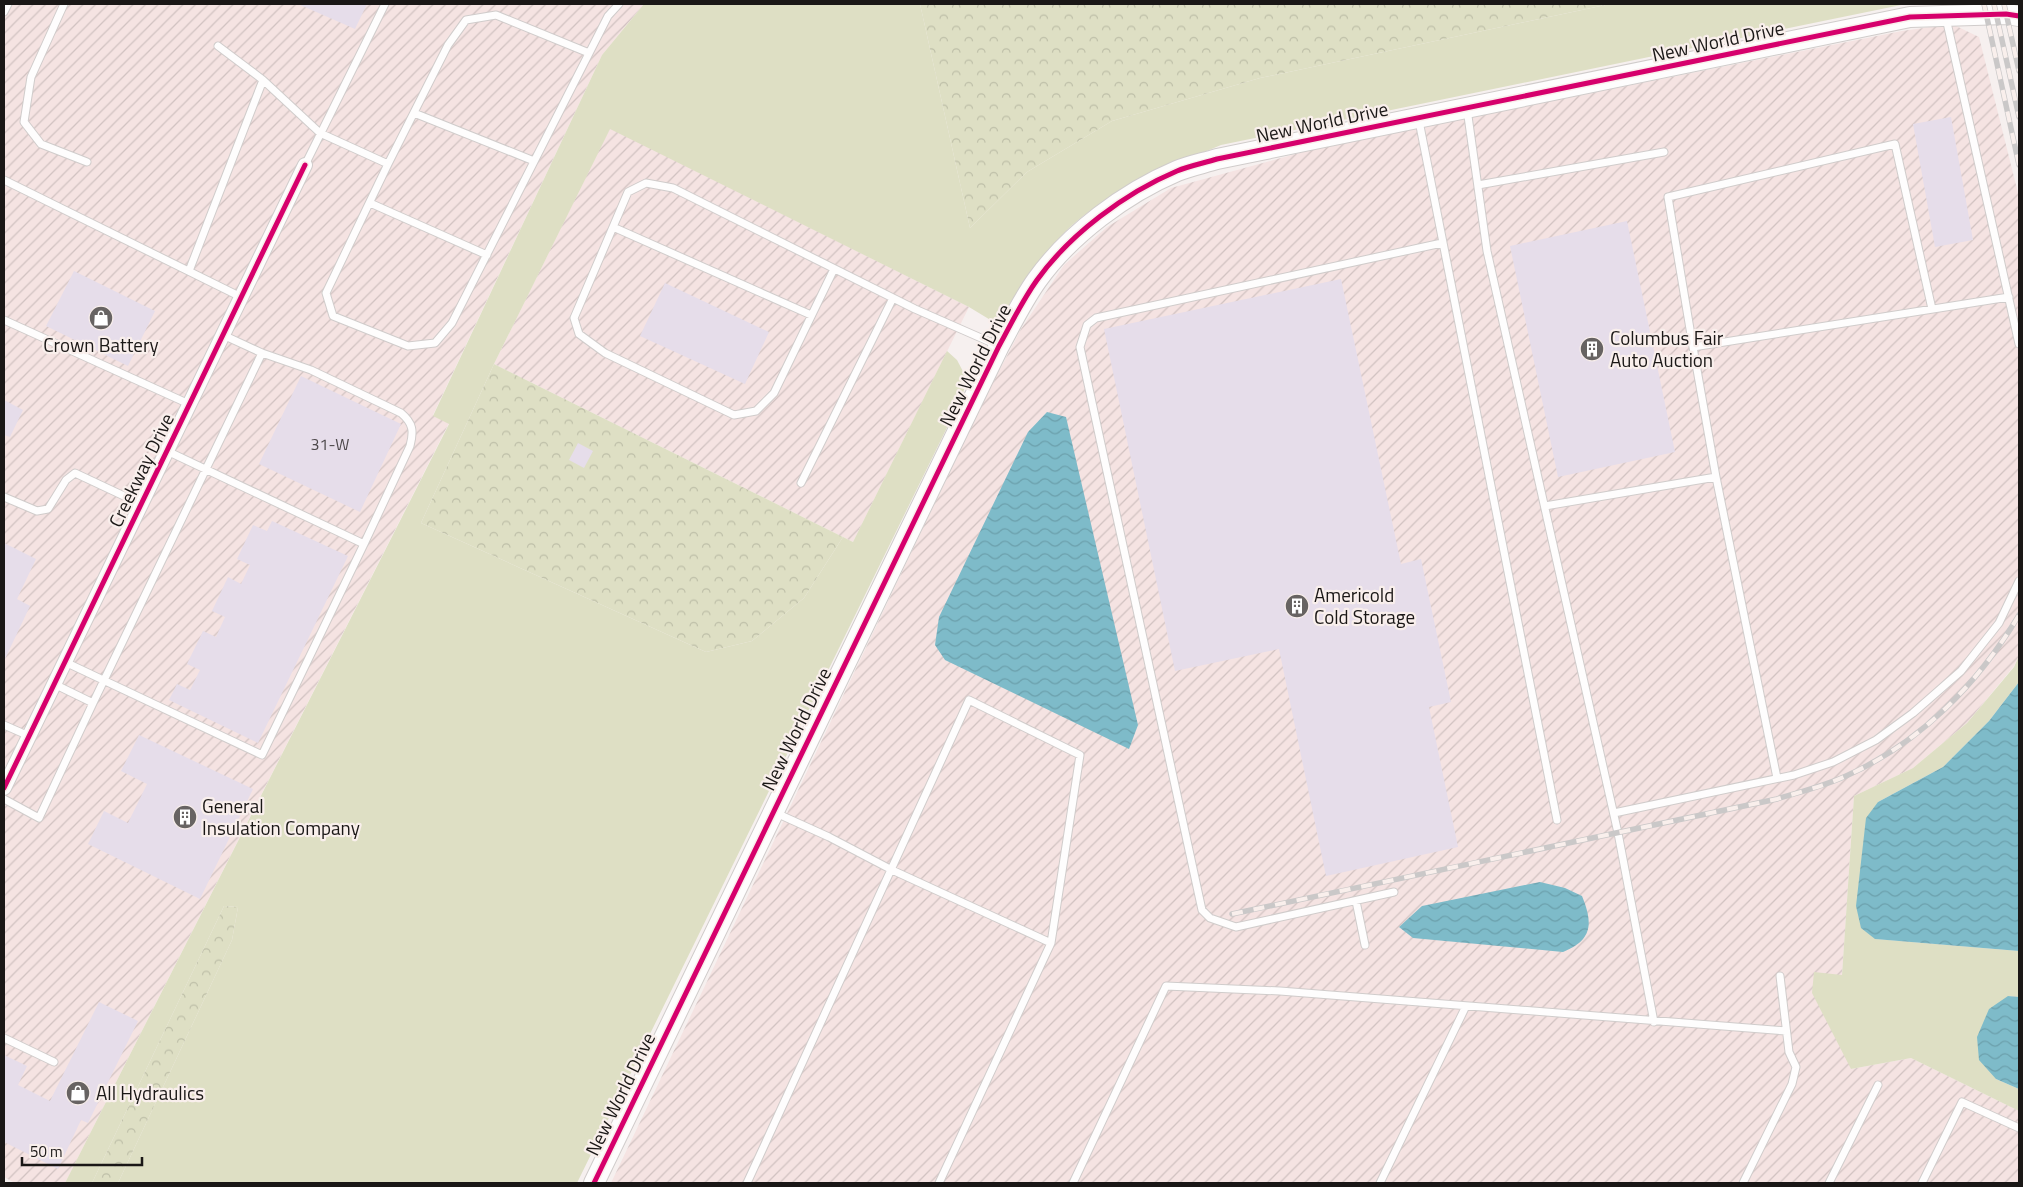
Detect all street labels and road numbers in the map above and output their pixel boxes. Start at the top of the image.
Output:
street label: New World Drive [1649,12,1787,69]
street label: New World Drive [1253,93,1391,150]
street label: New World Drive [931,298,1018,431]
street label: Creekway Drive [100,408,181,532]
street label: New World Drive [753,662,838,795]
street label: New World Drive [577,1027,662,1160]

